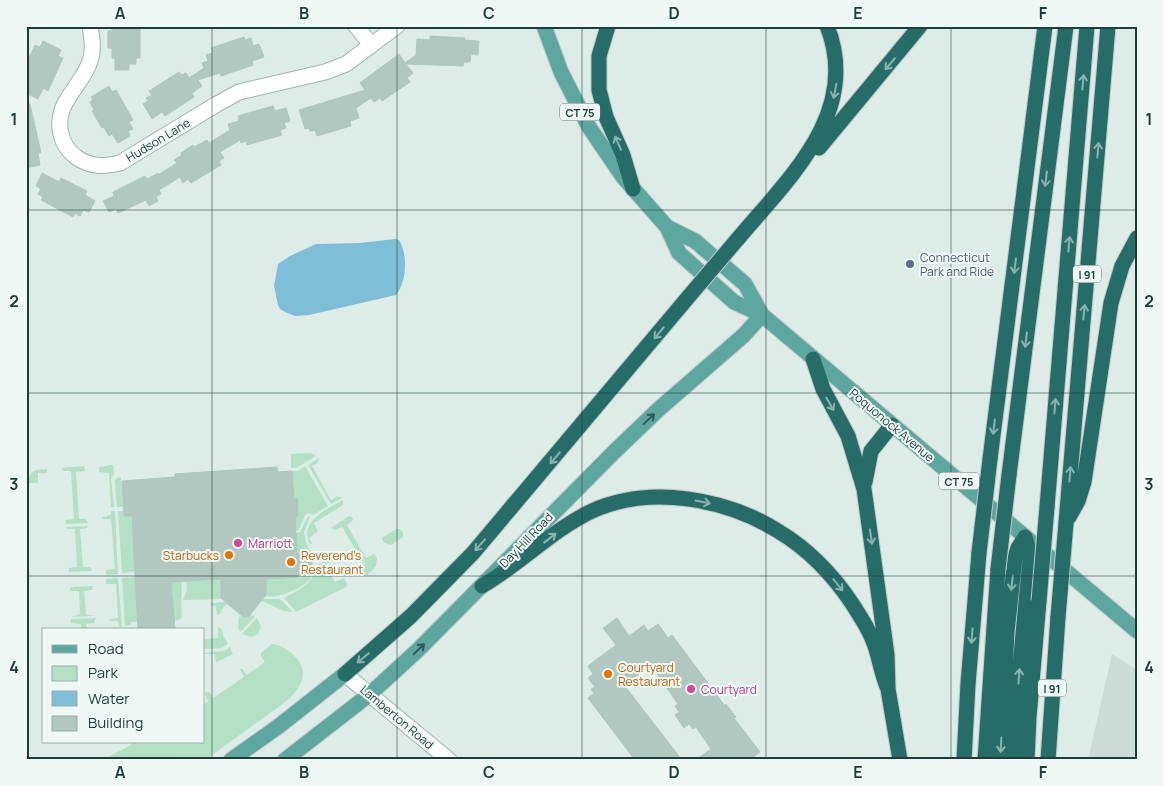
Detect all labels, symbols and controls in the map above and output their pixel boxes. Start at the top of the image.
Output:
text: A [115,2,126,24]
text: B [299,2,309,24]
text: C [483,2,495,24]
text: D [668,2,680,24]
text: E [853,2,863,24]
text: F [1039,2,1048,24]
one-way arrow [884,58,895,71]
one-way arrow [1078,74,1087,90]
one-way arrow [830,82,839,98]
road number: CT 75 [560,104,600,120]
text: 1 [10,108,18,130]
text: 1 [1145,108,1153,130]
street label: Hudson Lane [123,114,193,166]
one-way arrow [612,136,622,151]
one-way arrow [1093,143,1102,159]
one-way arrow [1041,170,1051,186]
one-way arrow [1064,236,1074,252]
place label: Connecticut Park and Ride [920,249,994,280]
one-way arrow [1010,257,1020,273]
marker: Connecticut Park and Ride [904,258,916,270]
road number: I 91 [1073,266,1101,282]
text: 2 [9,290,19,312]
text: 2 [1144,290,1154,312]
one-way arrow [1079,305,1089,321]
one-way arrow [654,326,665,339]
one-way arrow [1021,332,1031,348]
street label: Poquonock Avenue [846,384,938,466]
one-way arrow [826,396,836,410]
one-way arrow [1051,398,1060,414]
one-way arrow [643,413,656,424]
one-way arrow [989,418,999,434]
one-way arrow [550,451,561,464]
one-way arrow [1065,466,1075,482]
road number: CT 75 [939,472,979,490]
text: 3 [9,473,19,495]
text: 3 [1144,473,1154,495]
one-way arrow [694,498,710,508]
street label: Day Hill Road [495,509,557,571]
one-way arrow [866,529,876,545]
one-way arrow [543,532,556,543]
place label: Marriott [248,535,292,552]
marker: Marriott [232,537,244,549]
one-way arrow [475,538,486,551]
place label: Starbucks [163,547,219,564]
place label: Reverend's Restaurant [301,547,363,578]
marker: Starbucks [223,549,235,561]
marker: Reverend's Restaurant [285,556,297,568]
one-way arrow [1007,574,1017,590]
one-way arrow [833,579,844,592]
legend [42,628,205,744]
one-way arrow [967,628,976,644]
text: Road [88,638,124,659]
one-way arrow [412,643,425,655]
one-way arrow [357,652,370,664]
text: 4 [9,656,19,678]
text: 4 [1144,656,1154,678]
place label: Courtyard Restaurant [618,659,680,690]
text: Park [88,662,118,683]
marker: Courtyard Restaurant [602,668,614,680]
one-way arrow [1015,668,1024,684]
road number: I 91 [1038,680,1066,696]
street label: Lamberton Road [357,681,437,753]
place label: Courtyard [701,681,757,698]
marker: Courtyard [685,683,697,695]
text: Water [88,688,130,709]
text: Building [88,712,143,733]
one-way arrow [996,737,1005,753]
text: A [115,761,126,783]
text: B [299,761,309,783]
text: C [483,761,495,783]
text: D [668,761,680,783]
text: E [853,761,863,783]
text: F [1039,761,1048,783]

